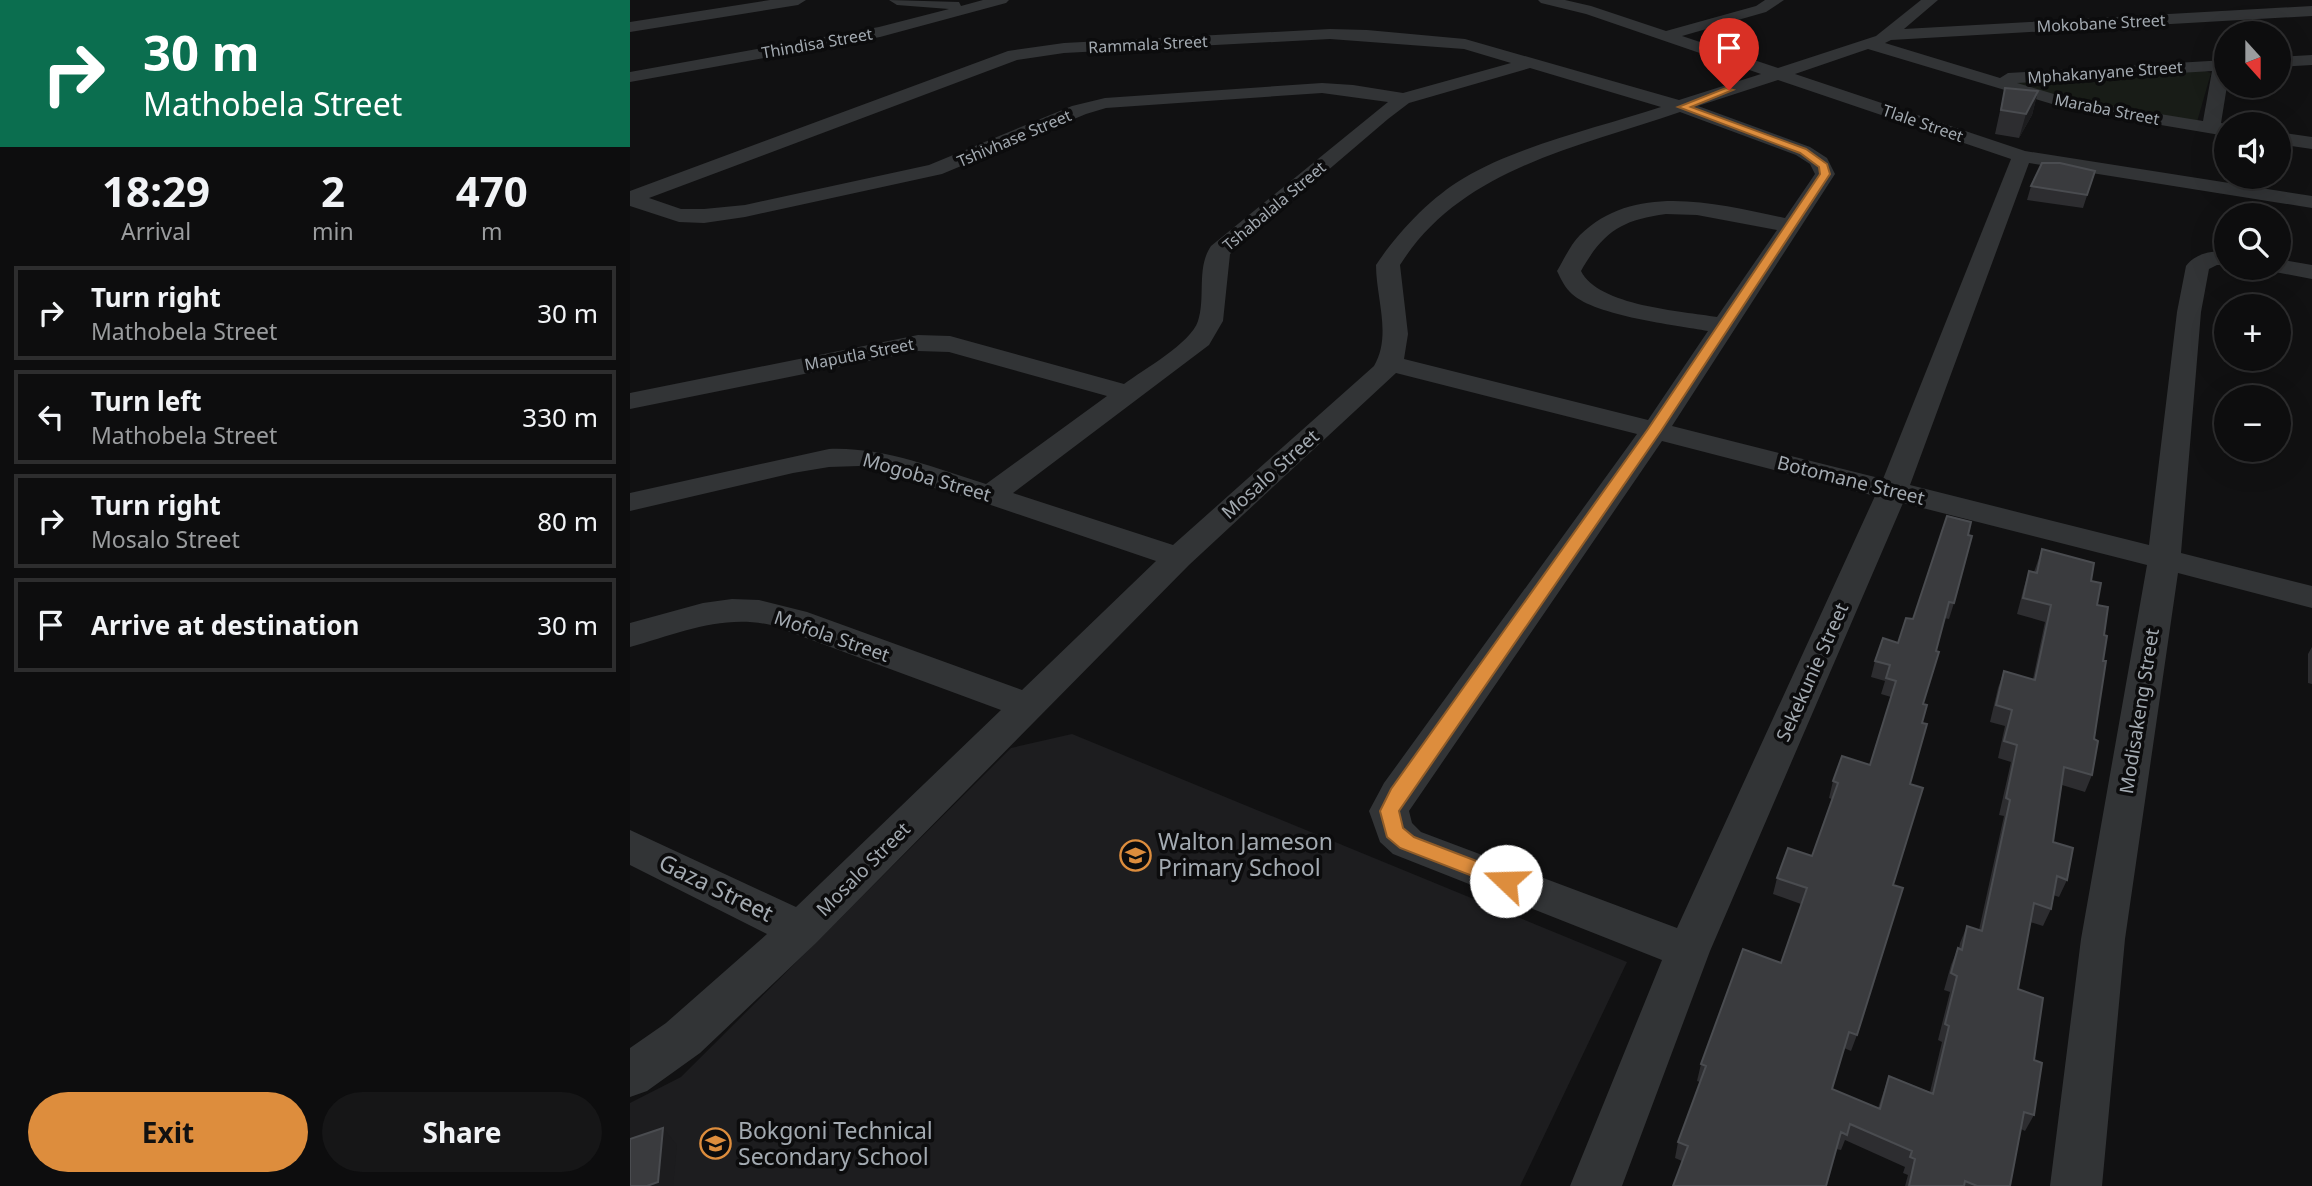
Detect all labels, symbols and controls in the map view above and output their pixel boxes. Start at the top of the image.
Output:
street label: Mokobane Street [2036,9,2166,37]
pin [1699,18,1759,90]
text: 30 m [143,19,260,85]
north arrow [2214,21,2291,98]
map controls [2214,21,2291,462]
street label: Thindisa Street [760,22,874,64]
icon: right [28,28,119,119]
icon: arrive [1710,29,1748,67]
street label: Rammala Street [1088,30,1209,58]
street label: Mphakanyane Street [2027,56,2184,88]
text: Mathobela Street [143,82,402,125]
street label: Maraba Street [2053,88,2162,130]
street label: Tlale Street [1880,99,1966,147]
street label: Tshivhase Street [953,104,1075,172]
button: sound [2214,112,2291,189]
street label: Tshabalala Street [1218,156,1330,256]
text: 18:29 [102,162,210,219]
text: 2 [321,162,345,219]
text: 470 [456,162,528,219]
button: search [2214,203,2291,280]
text: Arrival [121,215,191,247]
text: min [312,215,354,247]
text: m [481,215,503,247]
text: Turn right [91,279,221,315]
icon: right [32,294,70,332]
button: + [2214,294,2291,371]
text: 30 m [537,295,598,331]
text: Mathobela Street [91,315,277,347]
street label: Maputla Street [802,333,916,375]
text: Turn left [91,383,202,419]
button: − [2214,385,2291,462]
icon: left [32,398,70,436]
text: 330 m [522,399,598,435]
text: Mathobela Street [91,419,277,451]
street label: Mosalo Street [1216,423,1324,525]
street label: Mogoba Street [860,446,994,508]
street label: Botomane Street [1775,449,1928,511]
text: Turn right [91,487,221,523]
icon: right [32,502,70,540]
text: 80 m [537,503,598,539]
text: Mosalo Street [91,523,240,555]
street label: Sekekunie Street [1770,598,1854,745]
street label: Mofola Street [771,604,893,668]
icon: arrive [32,606,70,644]
text: Arrive at destination [91,607,360,643]
text: 30 m [537,607,598,643]
street label: Modisakeng Street [2113,626,2165,796]
street label: Mosalo Street [810,816,916,922]
place label: Walton Jameson Primary School [1158,825,1333,883]
school or university icon: Walton Jameson Primary School [1118,838,1152,872]
position arrow [1469,844,1543,918]
street label: Gaza Street [654,846,779,929]
button: Exit [28,1092,308,1172]
button: Share [322,1092,602,1172]
place label: Bokgoni Technical Secondary School [738,1114,933,1172]
school or university icon: Bokgoni Technical Secondary School [698,1127,732,1161]

